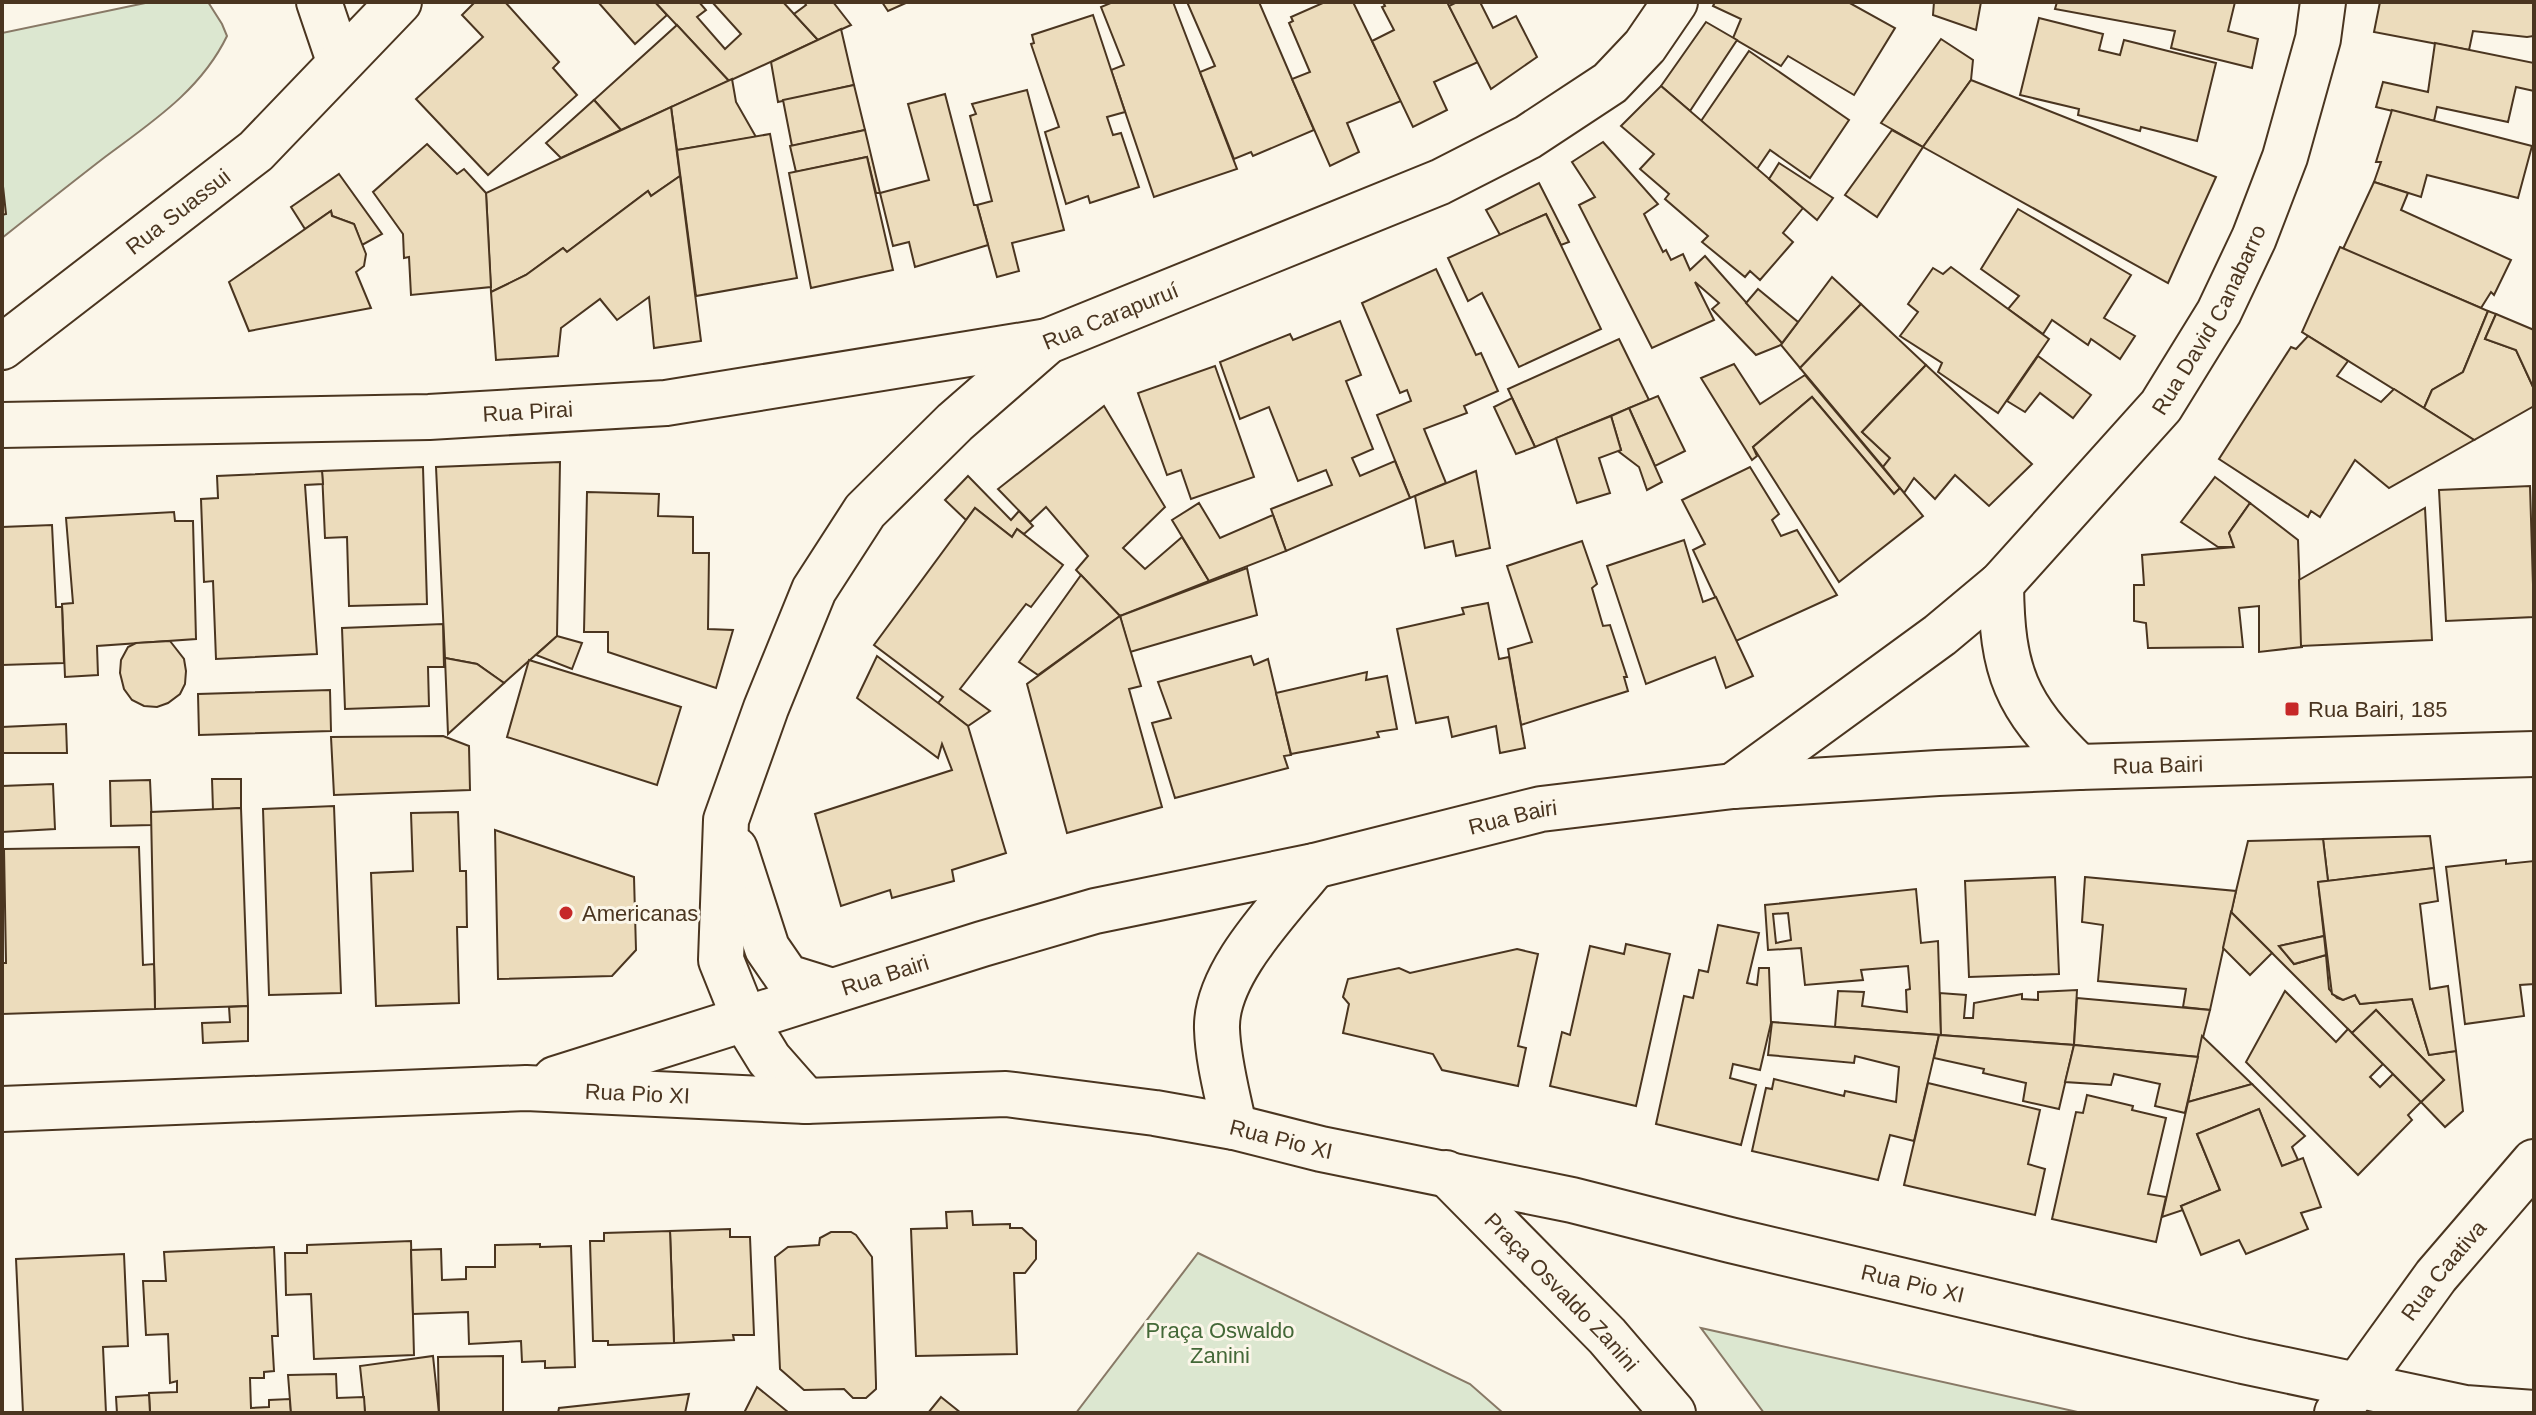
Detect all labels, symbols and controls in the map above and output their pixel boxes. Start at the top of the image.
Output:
street label: Rua Suassui [121,164,235,260]
street label: Rua David Canabarro [2147,221,2271,419]
street label: Rua Carapuruí [1039,277,1182,355]
street label: Rua Pirai [482,397,574,427]
place label: Rua Bairi, 185 [2308,697,2447,722]
marker: Rua Bairi, 185 [2283,700,2301,718]
street label: Rua Bairi [2112,751,2204,779]
street label: Rua Bairi [1466,795,1559,840]
place label: Americanas [582,901,698,926]
marker: Americanas [557,904,575,922]
street label: Rua Bairi [838,950,932,1001]
street label: Rua Pio XI [584,1079,691,1109]
street label: Rua Pio XI [1227,1114,1335,1164]
street label: Praça Osvaldo Zanini [1479,1208,1644,1376]
street label: Rua Caativa [2396,1215,2492,1325]
street label: Rua Pio XI [1859,1259,1967,1308]
park label: Praça Oswaldo Zanini [1145,1318,1295,1368]

